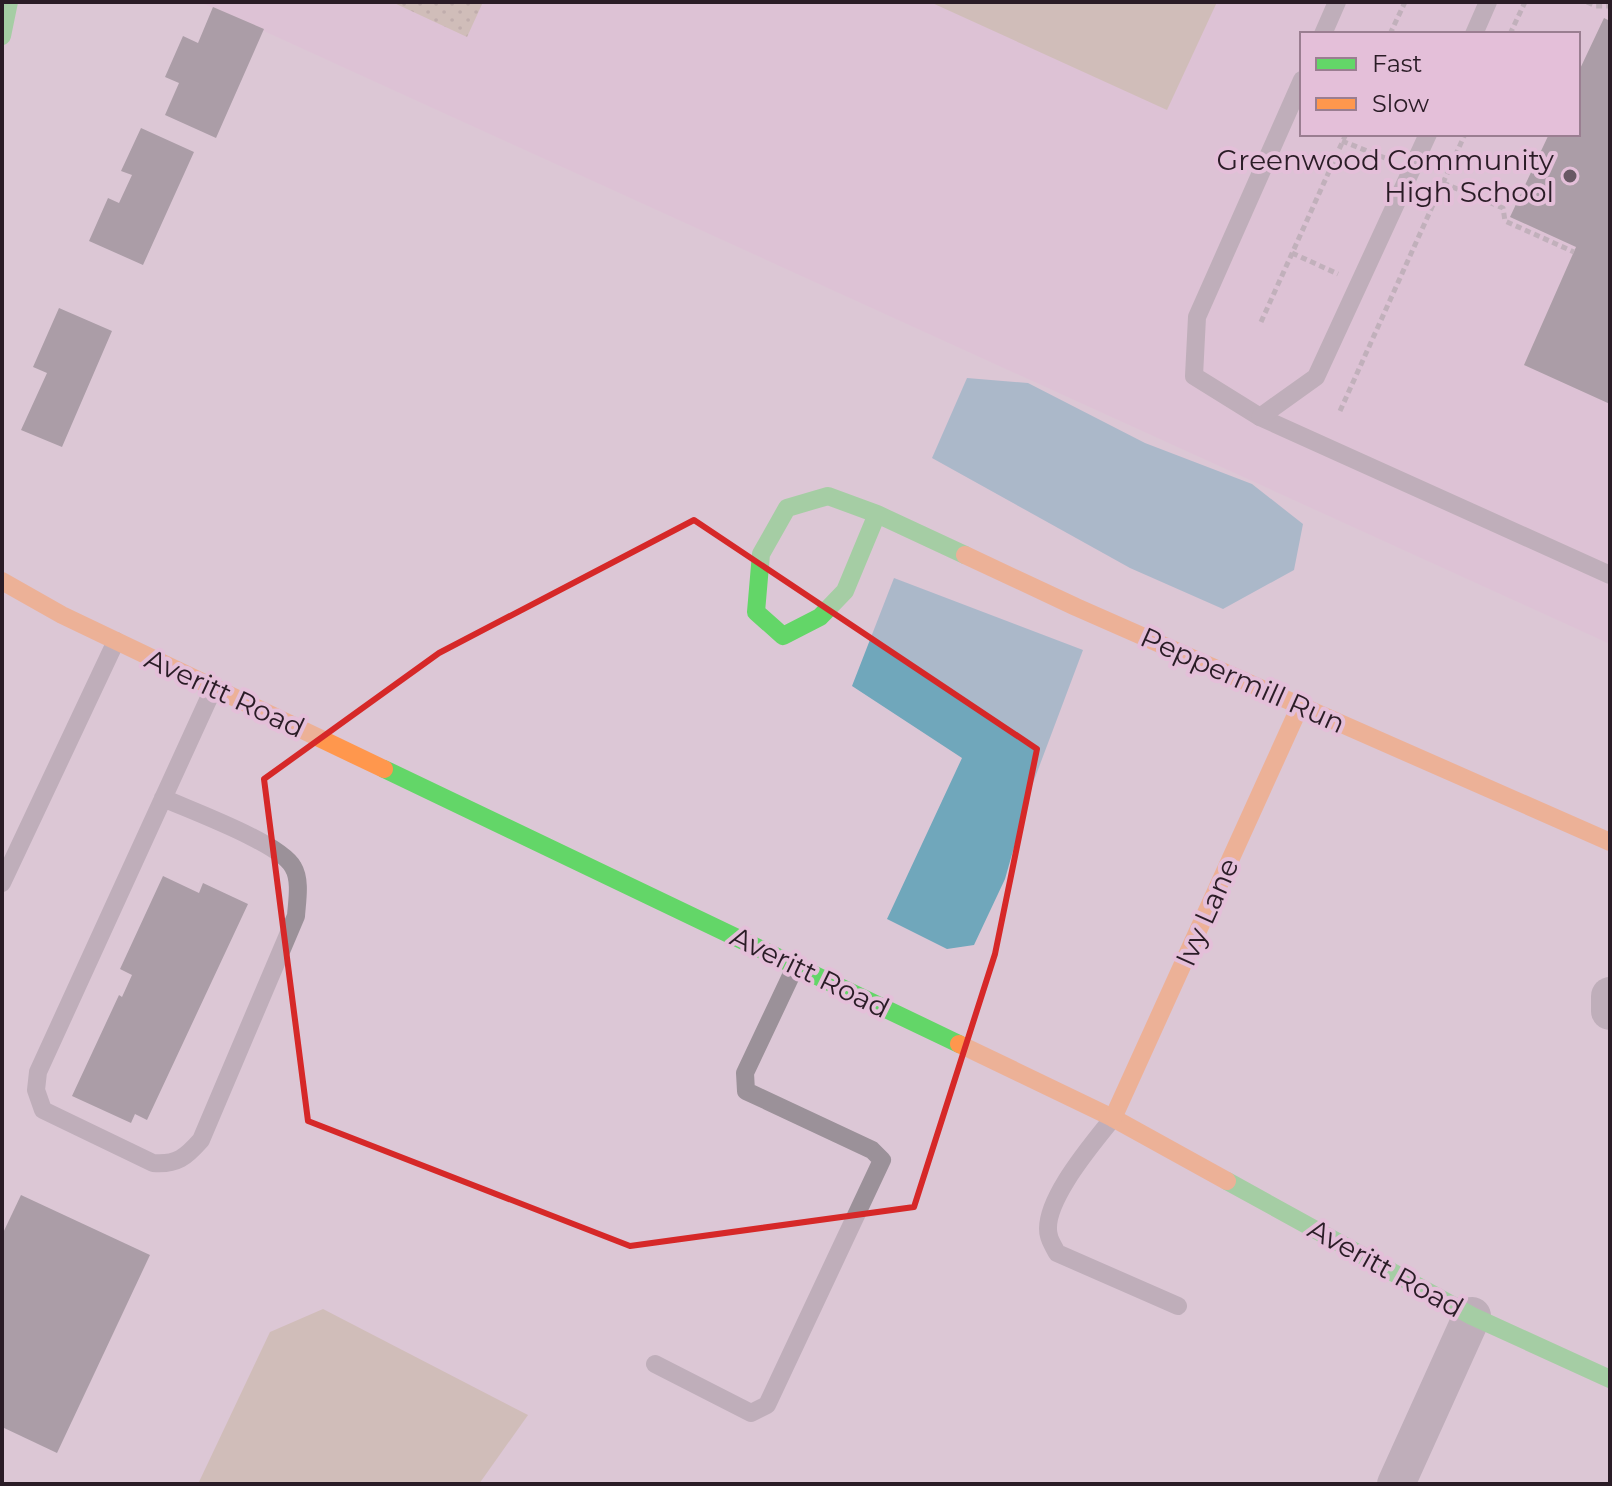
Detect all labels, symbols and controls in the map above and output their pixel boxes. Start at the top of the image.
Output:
legend [1300,32,1580,136]
text: Fast [1372,49,1423,78]
text: Slow [1372,89,1429,118]
place label: Greenwood Community High School [1217,143,1555,209]
marker: Greenwood Community High School [1561,167,1579,185]
street label: Peppermill Run [1136,620,1350,740]
street label: Averitt Road [140,641,310,745]
street label: Ivy Lane [1168,853,1246,971]
street label: Averitt Road [725,919,895,1025]
street label: Averitt Road [1302,1211,1470,1325]

